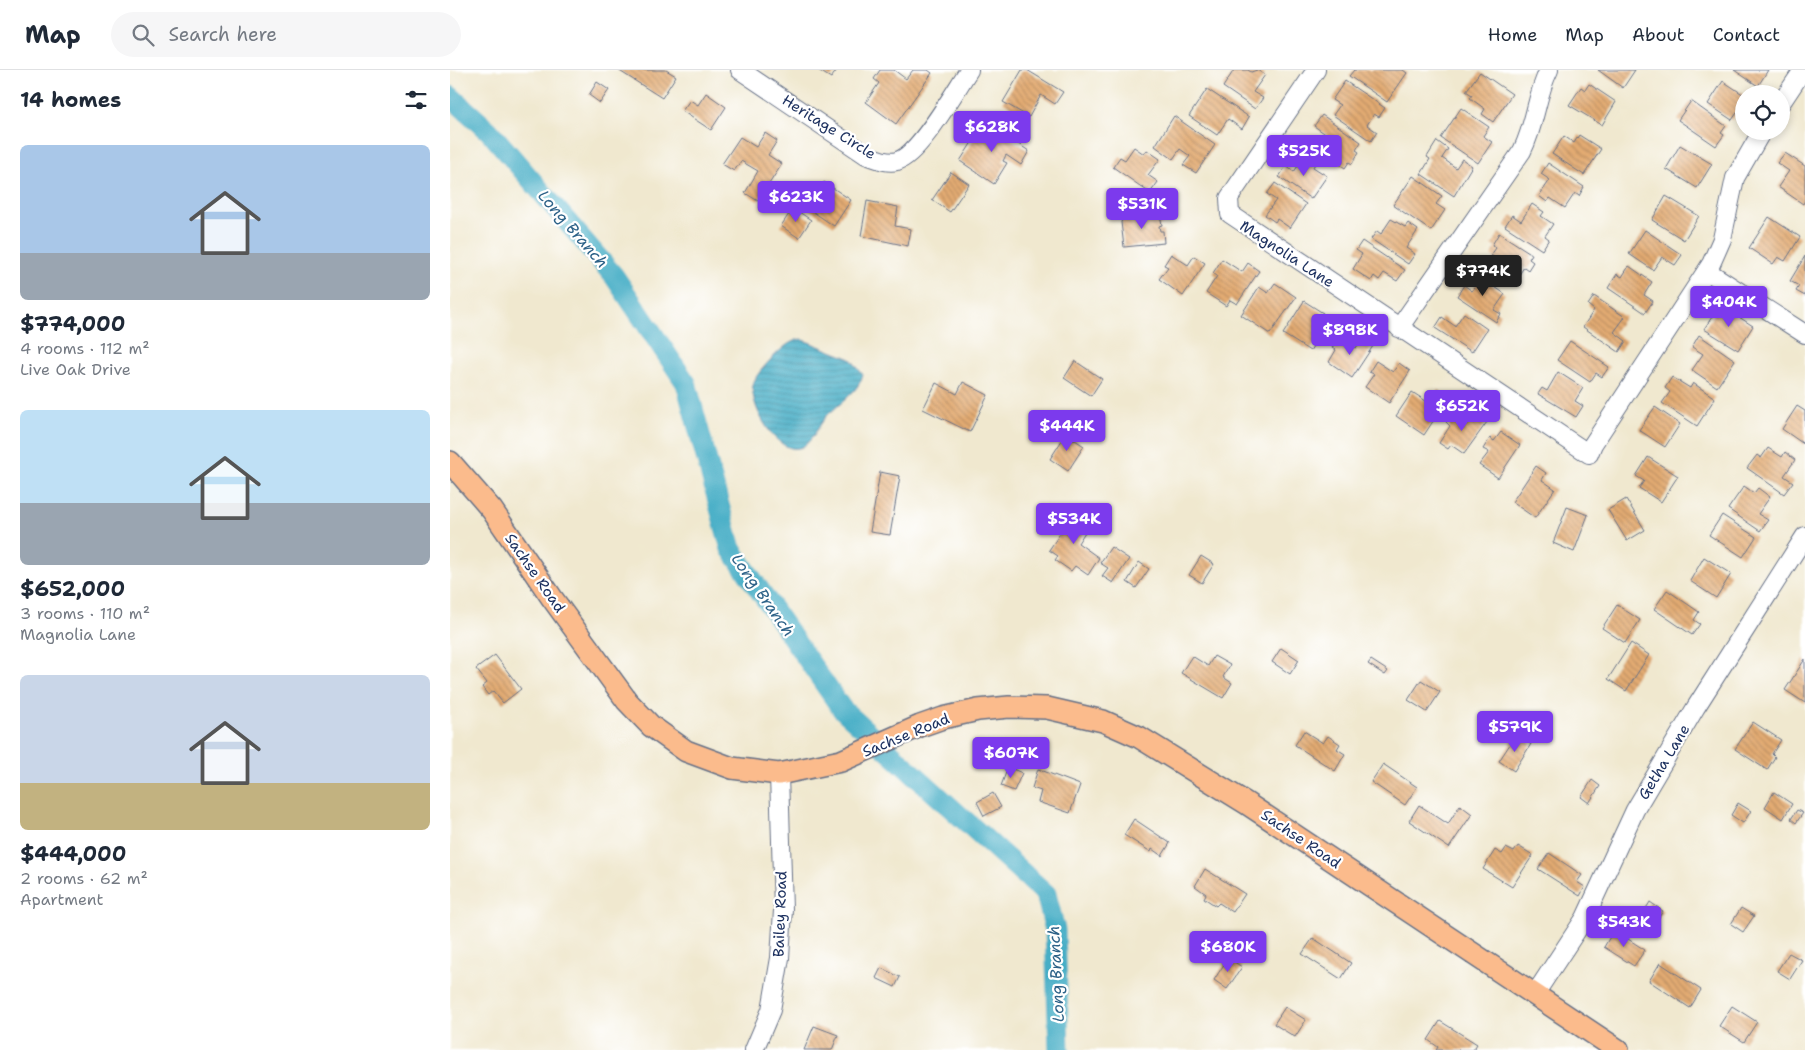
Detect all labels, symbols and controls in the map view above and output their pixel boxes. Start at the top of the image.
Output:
search box [111,12,461,57]
text: Map [25,19,81,51]
icon: search [129,21,157,49]
text: Search here [169,22,277,47]
text: Home [1488,23,1537,47]
text: Map [1565,23,1604,47]
text: About [1632,23,1685,47]
text: Contact [1713,23,1780,47]
map controls [1735,85,1790,140]
button: locate [1735,85,1790,140]
text: 14 homes [20,86,121,114]
icon: filters [402,86,430,114]
street label: Heritage Circle [778,90,880,164]
pin: $628K [957,111,1027,153]
text: $628K [965,116,1019,137]
pin: $525K [1269,134,1339,177]
text: $525K [1278,140,1330,161]
icon: home [180,178,270,268]
pin: $623K [761,180,831,223]
water label: Long Branch [533,186,613,272]
text: $623K [769,186,823,207]
pin: $531K [1107,188,1177,230]
text: $531K [1117,193,1167,214]
street label: Magnolia Lane [1236,216,1338,292]
pin: $774K [1448,254,1518,297]
text: $774K [1456,260,1510,281]
pin: $404K [1694,286,1764,328]
text: $404K [1701,291,1757,312]
text: $774,000 [20,310,125,338]
pin: $898K [1315,314,1385,356]
text: $898K [1322,319,1378,340]
text: 4 rooms · 112 m² [20,338,150,359]
text: Live Oak Drive [20,359,131,380]
pin: $652K [1427,390,1497,432]
text: $652K [1435,395,1489,416]
pin: $444K [1032,410,1102,452]
text: $444K [1039,415,1095,436]
icon: home [180,443,270,533]
pin: $534K [1039,502,1109,545]
text: $534K [1047,508,1101,529]
street label: Sachse Road [500,529,570,617]
water label: Long Branch [727,549,799,641]
text: $652,000 [20,575,125,603]
text: 3 rooms · 110 m² [20,603,150,624]
text: Magnolia Lane [20,624,136,645]
icon: home [180,708,270,798]
street label: Sachse Road [859,708,953,762]
pin: $579K [1480,710,1550,753]
text: $579K [1488,716,1542,737]
street label: Getha Lane [1634,721,1694,803]
pin: $607K [976,736,1046,779]
text: $607K [983,742,1039,763]
street label: Sachse Road [1257,805,1345,873]
text: $444,000 [20,840,126,868]
text: 2 rooms · 62 m² [20,868,148,889]
street label: Bailey Road [769,870,792,957]
text: Apartment [20,889,103,910]
pin: $543K [1589,906,1659,948]
text: $543K [1597,911,1651,932]
water label: Long Branch [1043,925,1069,1023]
pin: $680K [1193,930,1263,973]
text: $680K [1200,936,1256,957]

